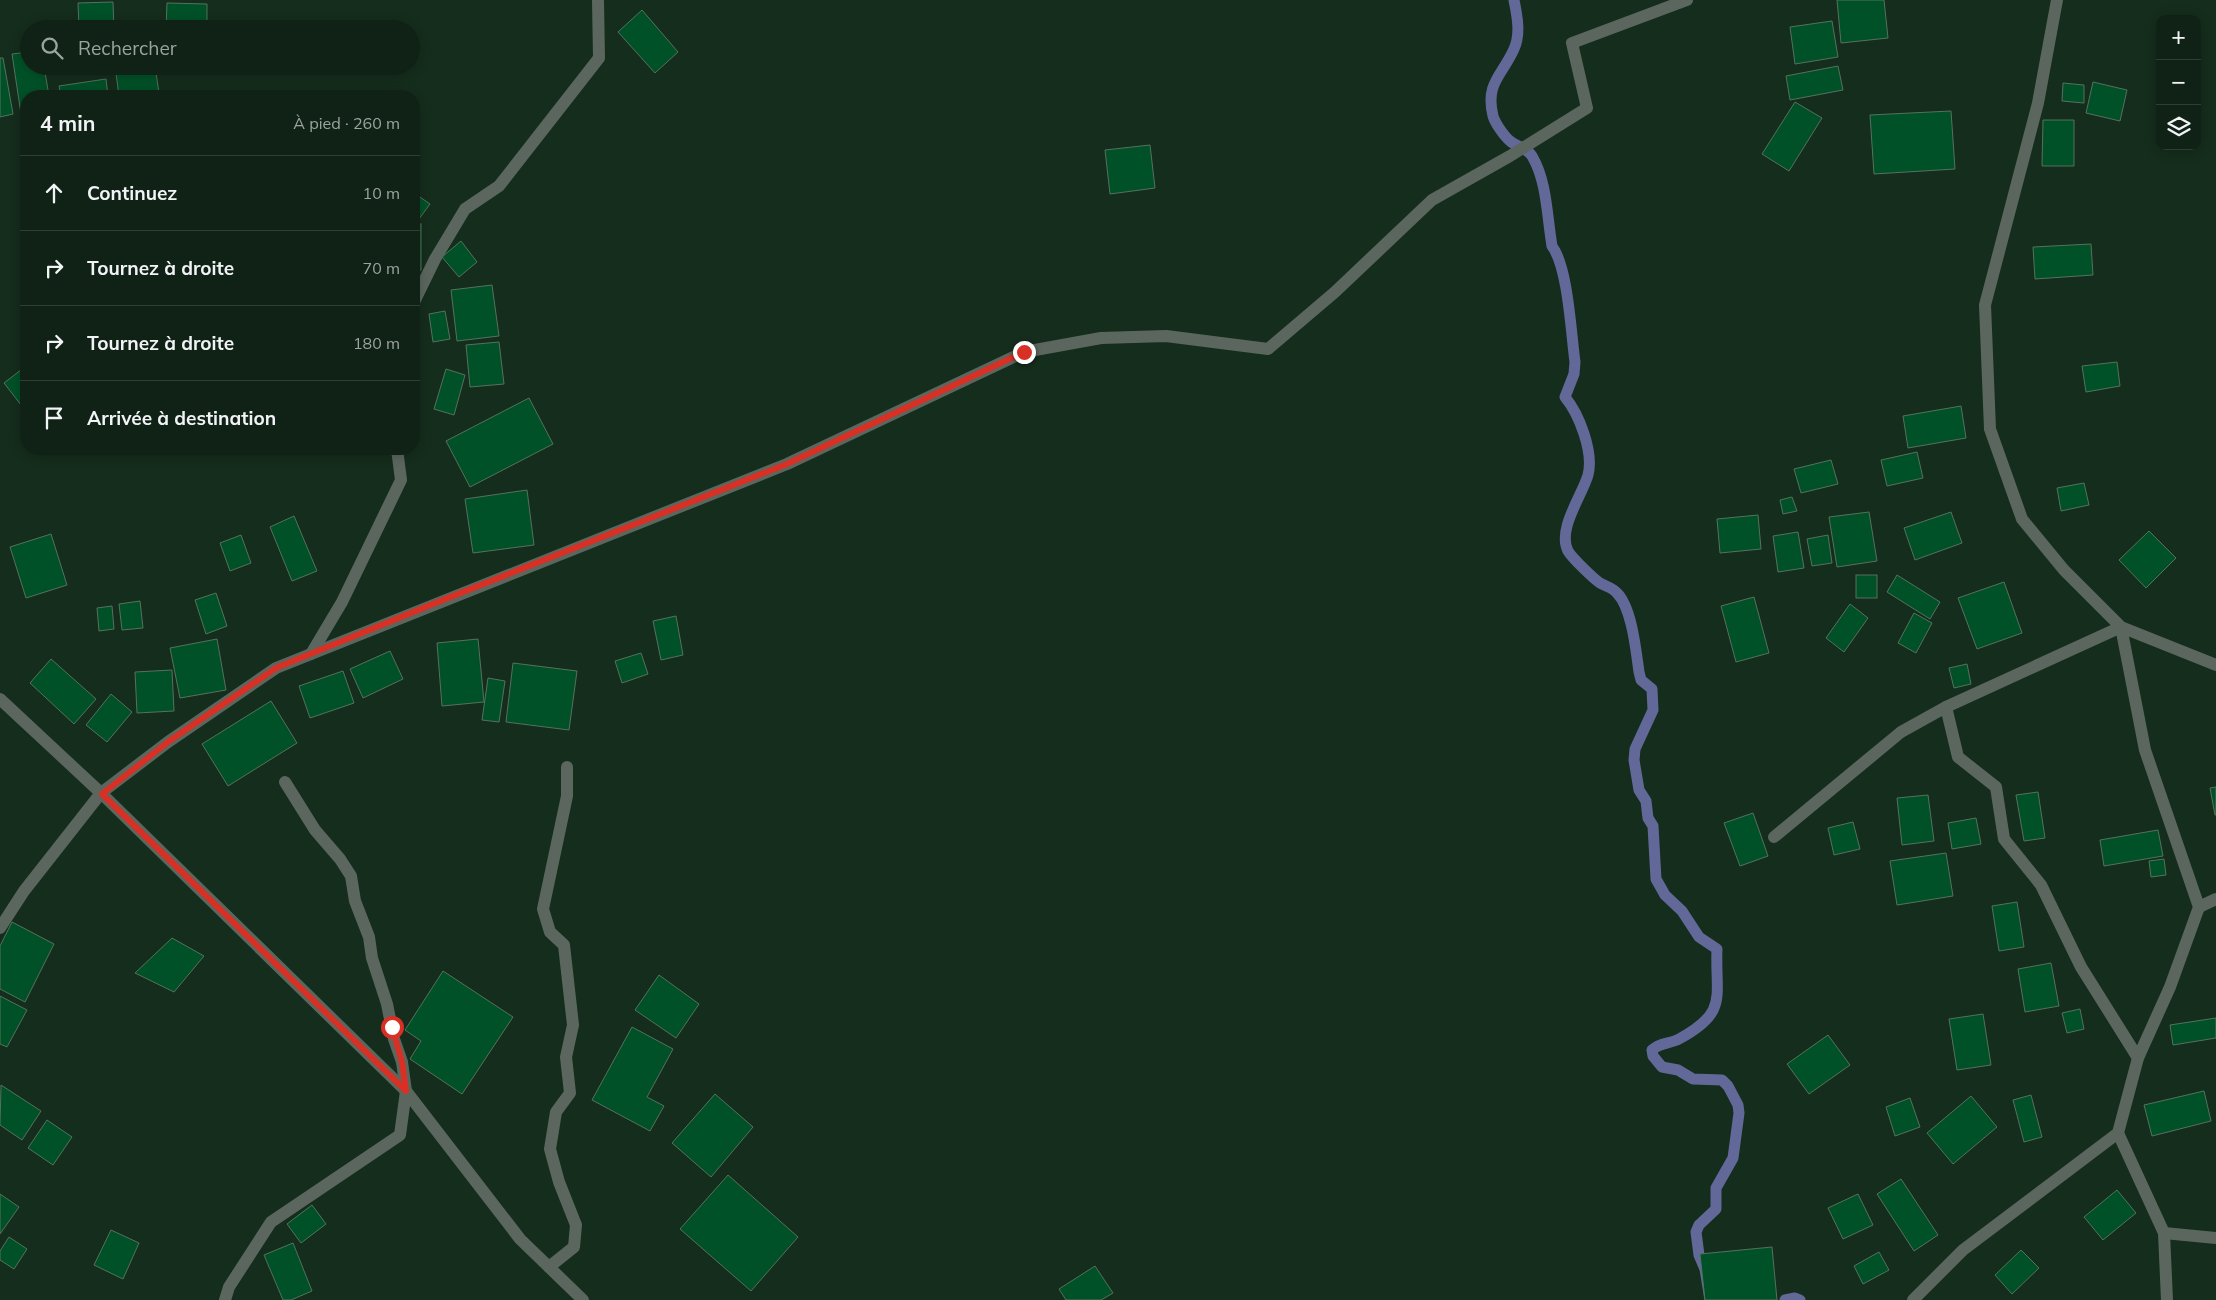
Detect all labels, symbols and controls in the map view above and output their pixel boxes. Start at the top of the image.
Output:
map controls [2156,15,2201,150]
button: + [2156,15,2201,60]
search box [20,20,420,75]
icon: search [38,34,66,62]
text: Rechercher [78,36,177,60]
button: − [2156,60,2201,105]
button: layers [2156,105,2201,150]
text: 4 min [40,110,95,136]
text: À pied · 260 m [293,113,400,133]
icon: ahead [40,179,68,207]
text: Continuez [87,181,177,205]
text: 10 m [363,183,400,203]
icon: right [40,254,68,282]
text: Tournez à droite [87,256,234,280]
text: 70 m [363,258,400,278]
icon: right [40,329,68,357]
text: Tournez à droite [87,331,234,355]
text: 180 m [353,333,400,353]
route end [1013,341,1036,364]
icon: arrive [40,404,68,432]
text: Arrivée à destination [87,406,276,430]
route start [381,1016,404,1039]

